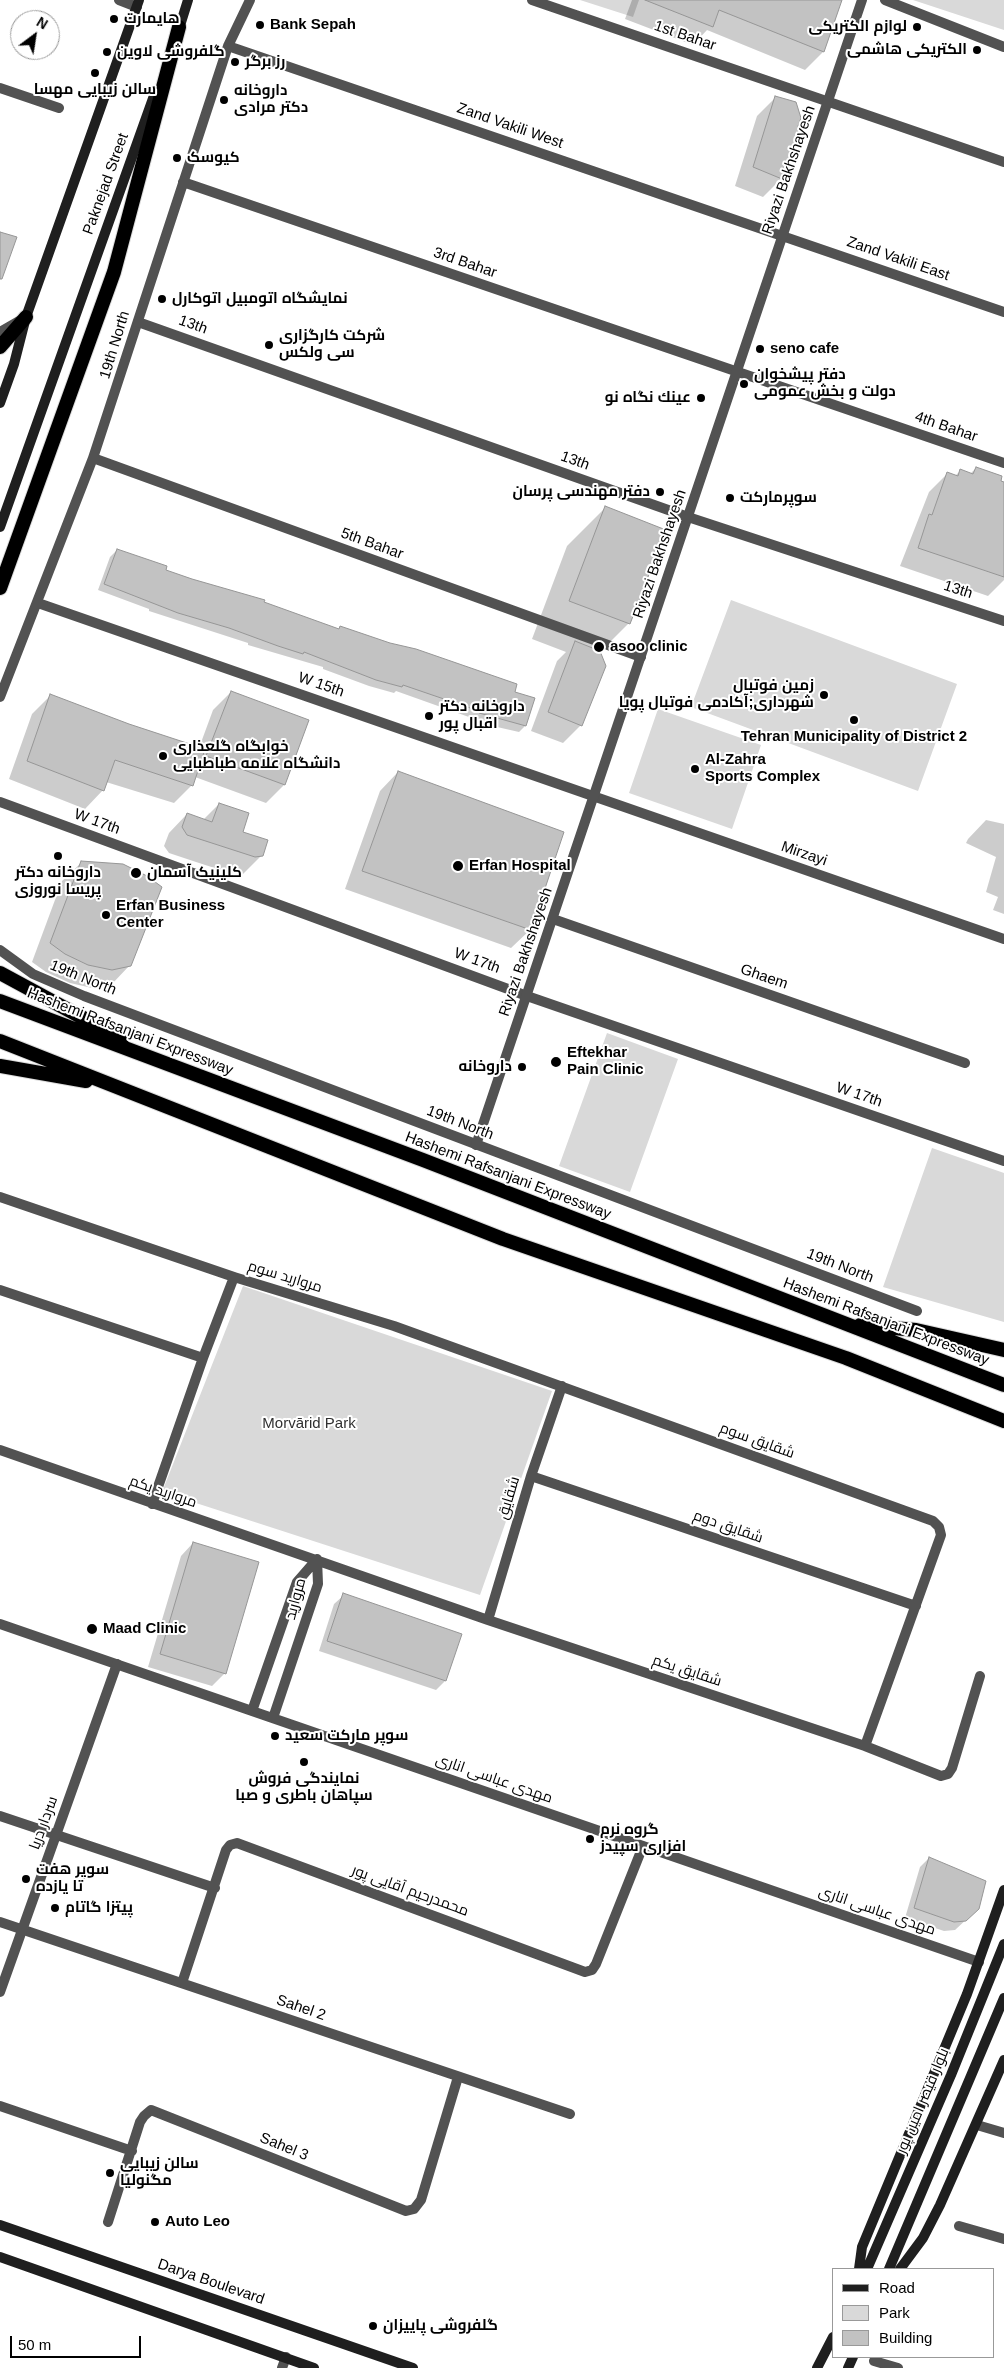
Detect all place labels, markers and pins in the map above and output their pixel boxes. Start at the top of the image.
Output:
place label: هایمارت [124,10,180,28]
marker: هایمارت [108,13,120,25]
place label: Bank Sepah [270,16,356,34]
place label: لوازم الکتریکی [809,18,907,36]
marker: Bank Sepah [254,19,266,31]
marker: لوازم الکتریکی [911,21,923,33]
place label: الکتریکی هاشمی [847,41,967,59]
place label: گلفروشی لاوین [117,43,225,61]
marker: الکتریکی هاشمی [971,44,983,56]
marker: گلفروشی لاوین [101,46,113,58]
place label: رز برگر [245,53,285,71]
marker: رز برگر [229,56,241,68]
marker: سالن زیبایی مهسا [89,67,101,79]
place label: سالن زیبایی مهسا [34,81,156,99]
place label: داروخانه دکتر مرادی [234,82,308,117]
marker: داروخانه دکتر مرادی [218,94,230,106]
place label: کیوسک [187,149,240,167]
marker: کیوسک [171,152,183,164]
place label: نمایشگاه اتومبیل اتوکارل [172,290,348,308]
marker: نمایشگاه اتومبیل اتوکارل [156,293,168,305]
place label: شرکت کارگزاری سی ولکس [279,327,385,362]
marker: شرکت کارگزاری سی ولکس [263,339,275,351]
place label: seno cafe [770,340,839,358]
marker: seno cafe [754,343,766,355]
place label: دفتر پیشخوان دولت و بخش عمومی [754,366,896,401]
marker: دفتر پیشخوان دولت و بخش عمومی [738,378,750,390]
place label: عينك نگاه نو [605,389,691,407]
marker: عينك نگاه نو [695,392,707,404]
place label: دفتر مهندسی پرسان [513,483,650,501]
marker: دفتر مهندسی پرسان [654,486,666,498]
place label: سوپرمارکت [740,489,817,507]
marker: سوپرمارکت [724,492,736,504]
place label: asoo clinic [610,638,688,656]
marker: asoo clinic [592,640,606,654]
place label: زمین فوتبال شهرداری;آکادمی فوتبال پویا [619,677,814,712]
marker: زمین فوتبال شهرداری;آکادمی فوتبال پویا [818,689,830,701]
place label: داروخانه دکتر اقبال پور [439,698,525,733]
marker: داروخانه دکتر اقبال پور [423,710,435,722]
marker: Tehran Municipality of District 2 [848,714,860,726]
place label: Tehran Municipality of District 2 [741,728,967,746]
place label: خوابگاه گلعذاری دانشگاه علامه طباطبایی [173,738,340,773]
marker: خوابگاه گلعذاری دانشگاه علامه طباطبایی [157,750,169,762]
place label: Al-Zahra Sports Complex [705,751,820,786]
marker: Al-Zahra Sports Complex [689,763,701,775]
marker: داروخانه دکتر پریسا نوروزی [52,850,64,862]
place label: Erfan Hospital [469,857,571,875]
marker: Erfan Hospital [451,859,465,873]
place label: داروخانه دکتر پریسا نوروزی [15,864,101,899]
place label: کلینیک آسمان [147,864,242,882]
marker: کلینیک آسمان [129,866,143,880]
place label: Erfan Business Center [116,897,225,932]
marker: Erfan Business Center [100,909,112,921]
place label: Eftekhar Pain Clinic [567,1044,644,1079]
marker: Eftekhar Pain Clinic [549,1055,563,1069]
place label: داروخانه [459,1058,512,1076]
marker: داروخانه [516,1061,528,1073]
place label: Maad Clinic [103,1620,186,1638]
marker: Maad Clinic [85,1622,99,1636]
place label: سوپر مارکت سعید [285,1727,408,1745]
marker: سوپر مارکت سعید [269,1730,281,1742]
marker: نمایندگی فروش سپاهان باطری و صبا [298,1756,310,1768]
place label: نمایندگی فروش سپاهان باطری و صبا [235,1770,373,1805]
place label: گروه نرم افزاری سپیدز [600,1821,686,1856]
marker: گروه نرم افزاری سپیدز [584,1833,596,1845]
place label: سوپر هفت تا یازده [36,1861,109,1896]
marker: سوپر هفت تا یازده [20,1873,32,1885]
place label: پیتزا گاتام [65,1899,133,1917]
marker: پیتزا گاتام [49,1902,61,1914]
place label: سالن زیبایی مگنولیا [120,2155,199,2190]
marker: سالن زیبایی مگنولیا [104,2167,116,2179]
place label: Auto Leo [165,2213,230,2231]
marker: Auto Leo [149,2216,161,2228]
place label: گلفروشی پاییزان [383,2317,498,2335]
marker: گلفروشی پاییزان [367,2320,379,2332]

